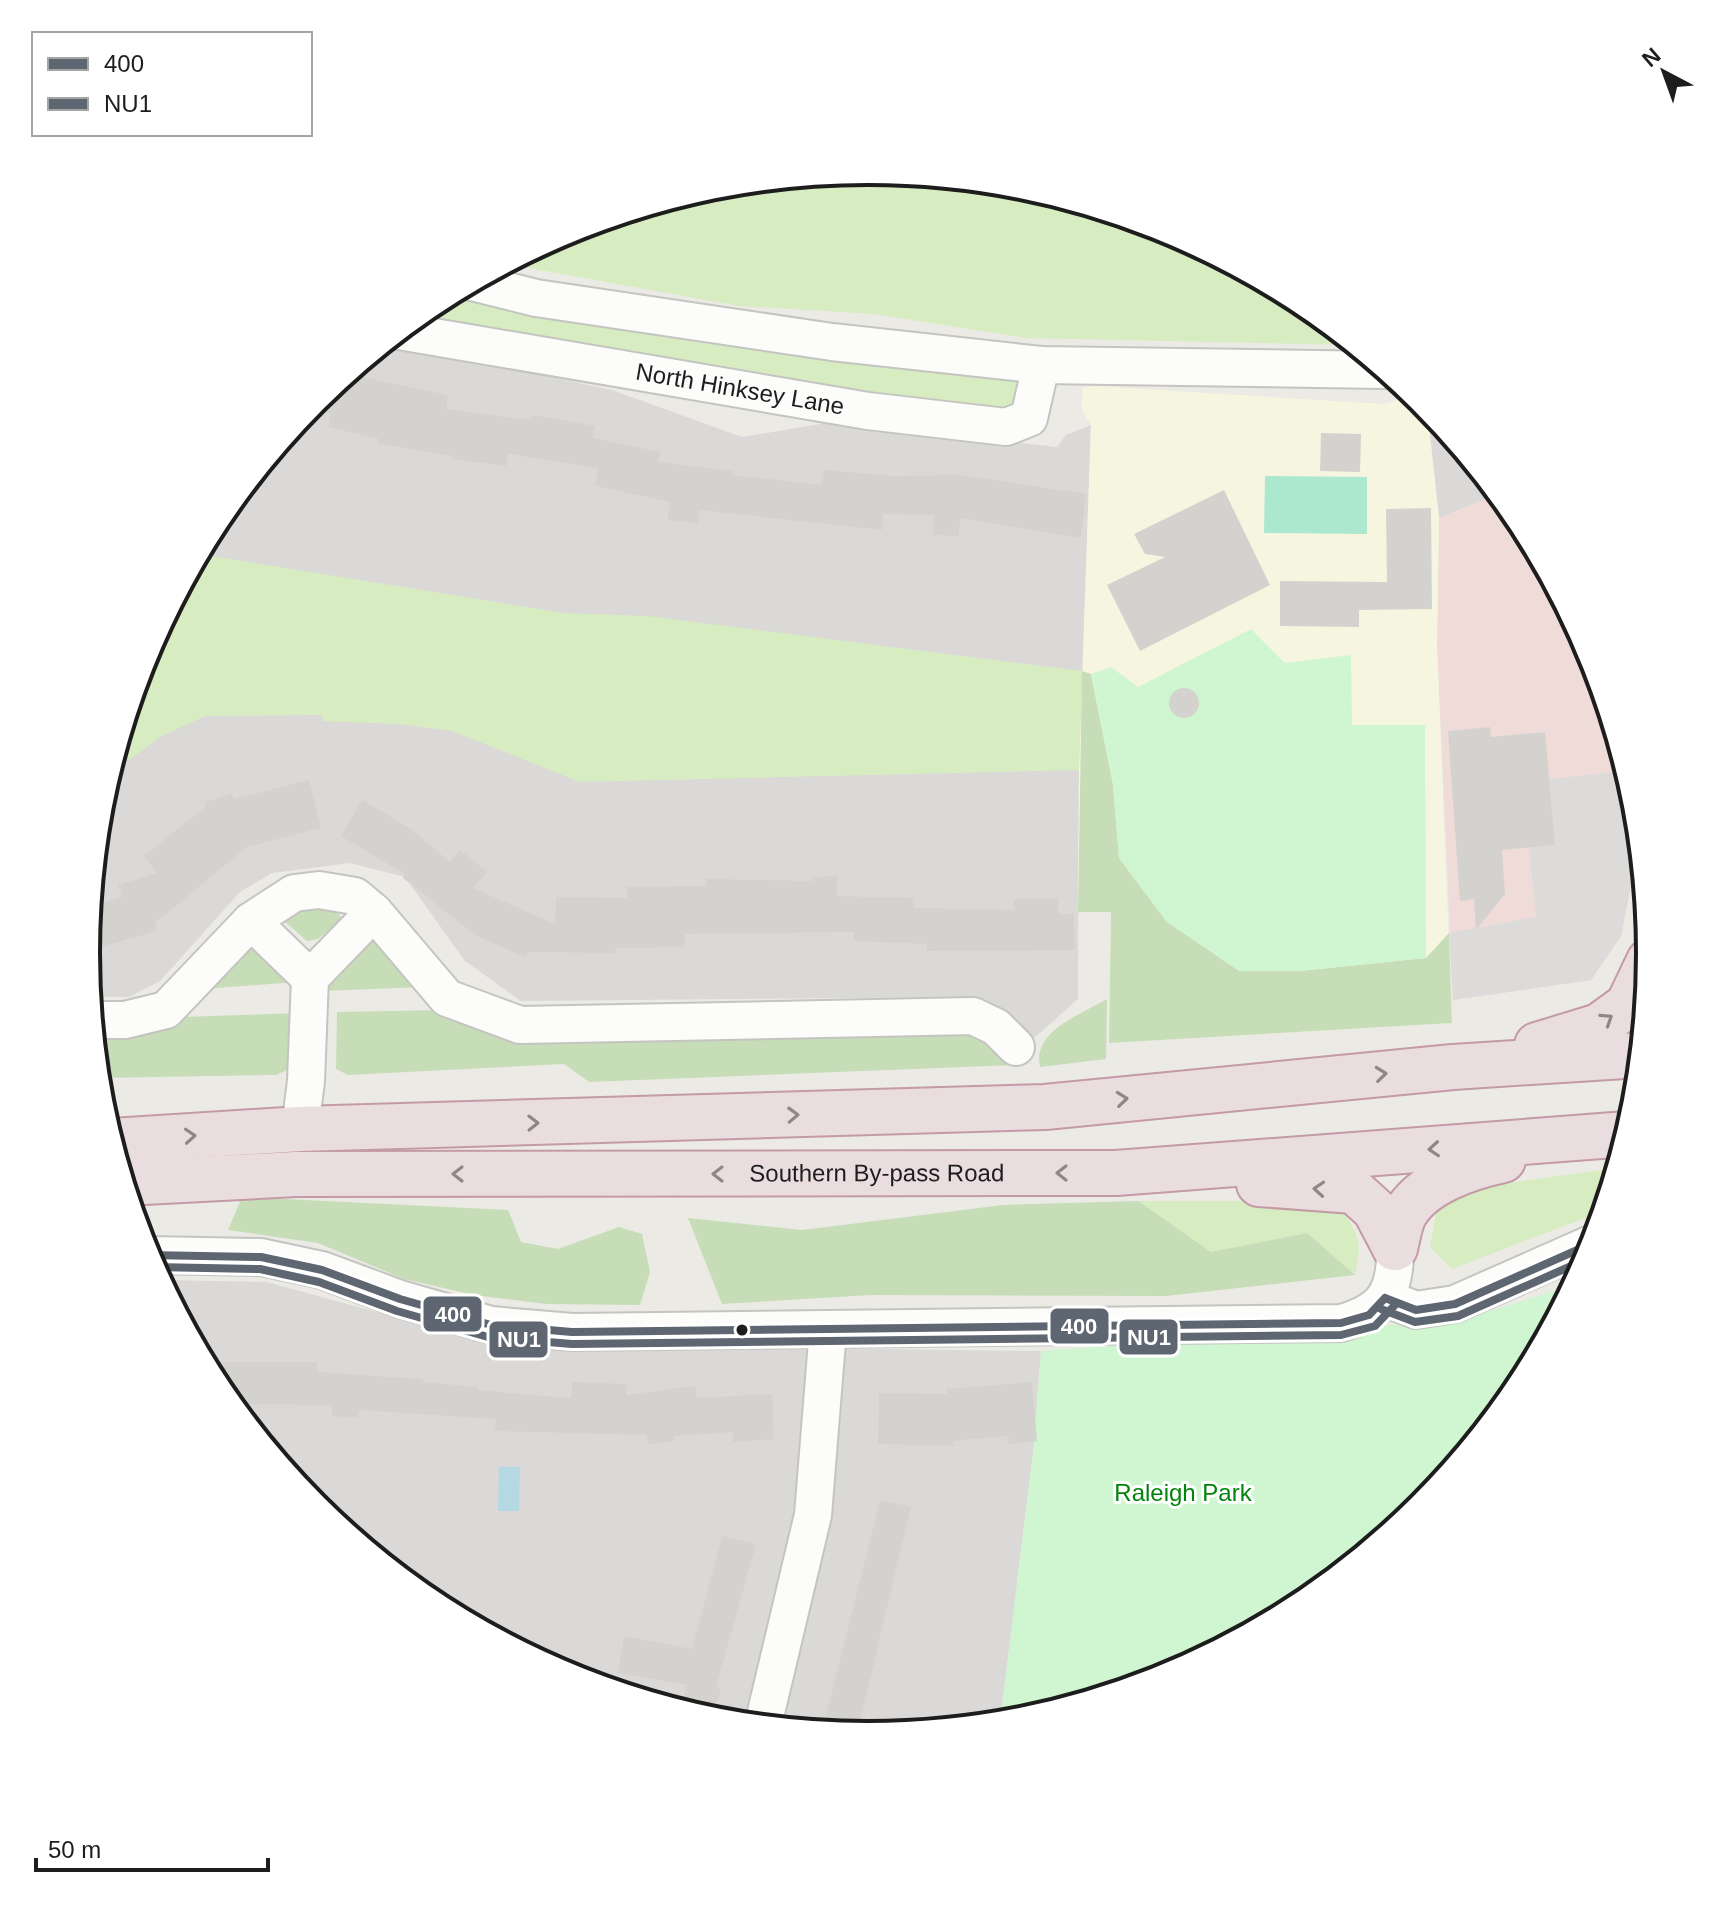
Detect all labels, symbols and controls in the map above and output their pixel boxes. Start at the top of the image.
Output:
legend [32,32,312,136]
north arrow [1624,32,1704,112]
text: N [1637,43,1665,72]
text: 400 [104,50,144,77]
text: NU1 [104,90,152,117]
street label: North Hinksey Lane [634,358,846,420]
one-way arrow [1598,1014,1613,1029]
one-way arrow [1375,1065,1388,1082]
one-way arrow [1116,1091,1129,1108]
one-way arrow [787,1107,800,1124]
one-way arrow [527,1114,540,1131]
one-way arrow [184,1128,197,1145]
one-way arrow [1427,1140,1440,1157]
street label: Southern By-pass Road [749,1159,1004,1186]
one-way arrow [1055,1164,1068,1182]
one-way arrow [451,1165,464,1183]
one-way arrow [711,1165,724,1183]
one-way arrow [1312,1180,1325,1197]
line badge: 400 [422,1295,483,1333]
text: 400 [435,1302,471,1327]
line badge: 400 [1049,1307,1110,1345]
text: 400 [1061,1314,1097,1339]
line badge: NU1 [1118,1318,1179,1356]
line badge: NU1 [488,1320,549,1359]
unlabelled marker [734,1322,750,1338]
text: NU1 [1127,1325,1171,1350]
text: NU1 [497,1327,541,1352]
park label: Raleigh Park [1114,1479,1253,1506]
scale bar [36,1822,268,1872]
text: 50 m [48,1836,101,1863]

